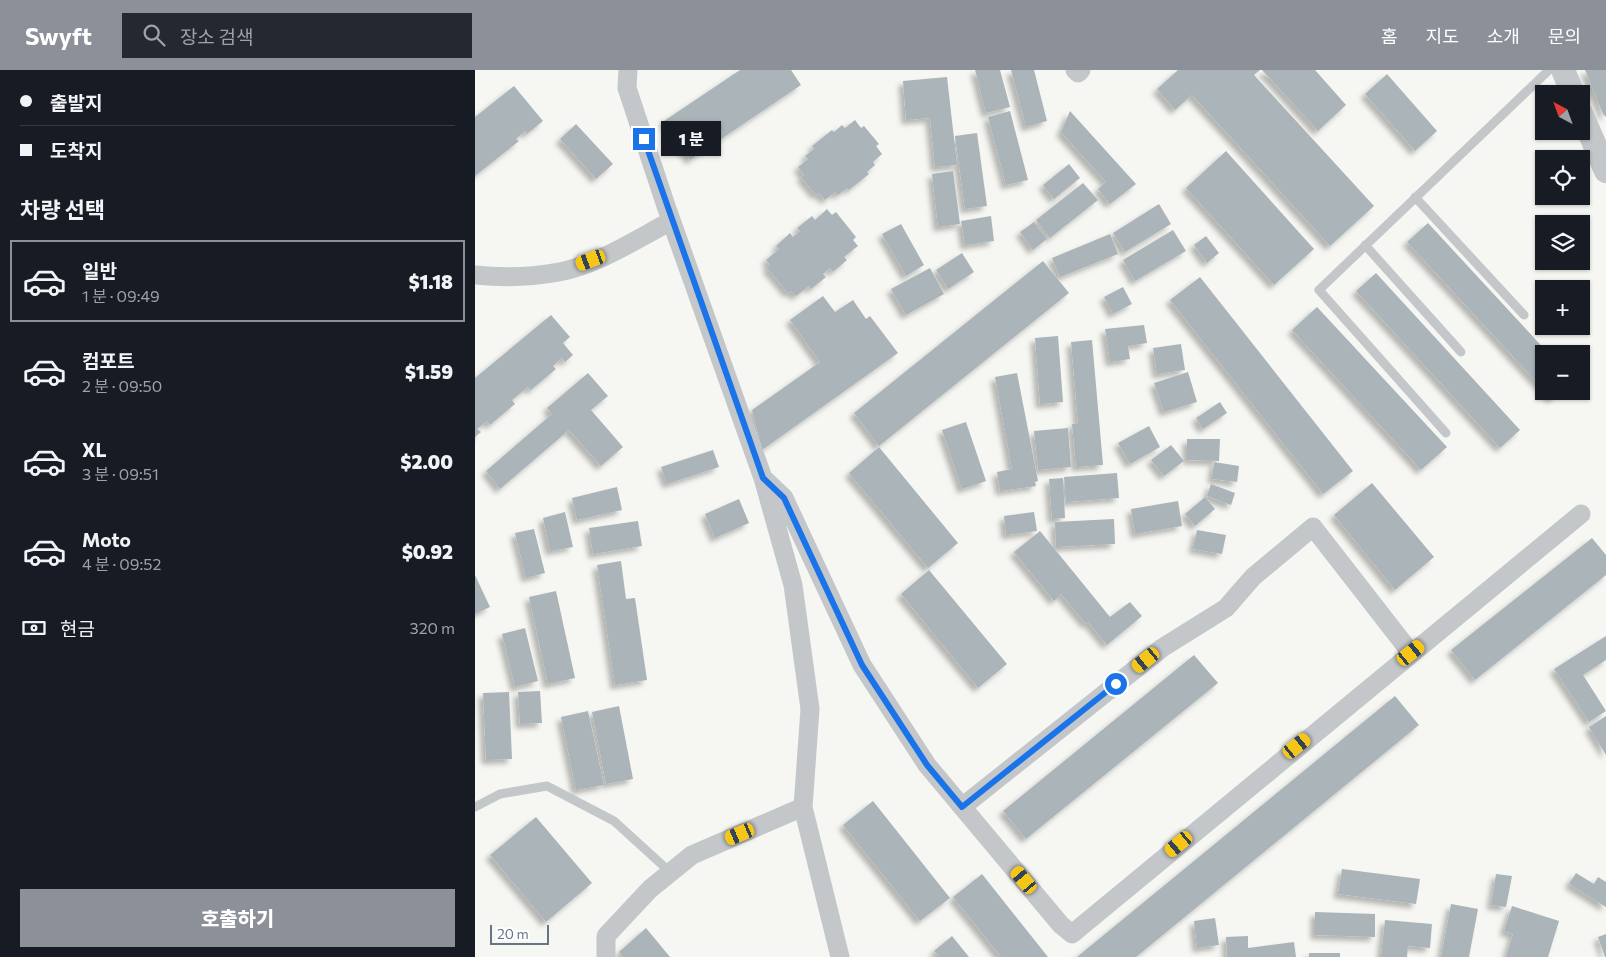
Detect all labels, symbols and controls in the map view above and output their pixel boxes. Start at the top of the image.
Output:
search box [122,13,472,58]
text: Swyft [25,21,92,50]
icon: search [140,21,168,49]
text: 장소 검색 [180,25,253,48]
text: 홈 [1381,25,1398,47]
text: 지도 [1426,25,1459,47]
text: 소개 [1487,25,1520,47]
text: 문의 [1548,25,1581,47]
north arrow [1535,85,1590,140]
map controls [1535,85,1590,400]
text: 출발지 [50,91,102,114]
callout: 1 분 [661,122,721,156]
route end [633,128,655,150]
text: 1 분 [678,129,704,148]
text: 도착지 [50,139,102,162]
button: locate [1535,150,1590,205]
text: 차량 선택 [20,196,105,223]
button: layers [1535,215,1590,270]
car [574,248,607,272]
icon: car [22,259,67,304]
text: 일반 [82,259,117,282]
text: $1.18 [408,270,453,293]
button: + [1535,280,1590,335]
text: 1 분 · 09:49 [82,286,160,305]
button: − [1535,345,1590,400]
icon: car [22,349,67,394]
text: 컴포트 [82,349,134,372]
text: $1.59 [405,360,453,383]
text: 2 분 · 09:50 [82,376,162,395]
text: XL [82,438,107,461]
icon: car [22,439,67,484]
text: $2.00 [400,450,453,473]
text: 3 분 · 09:51 [82,464,159,483]
text: Moto [82,528,131,551]
icon: car [22,529,67,574]
text: $0.92 [402,540,453,563]
text: 4 분 · 09:52 [82,554,161,573]
icon: cash [20,614,48,642]
text: 현금 [60,617,95,640]
text: 320 m [410,618,455,637]
car [1394,638,1427,668]
car [1129,645,1162,675]
route start [1105,673,1127,695]
car [1280,731,1313,761]
car [723,821,756,847]
car [1162,829,1195,859]
car [1008,864,1039,896]
button: 호출하기 [20,889,455,947]
scale bar [490,922,549,945]
text: 20 m [497,925,529,942]

